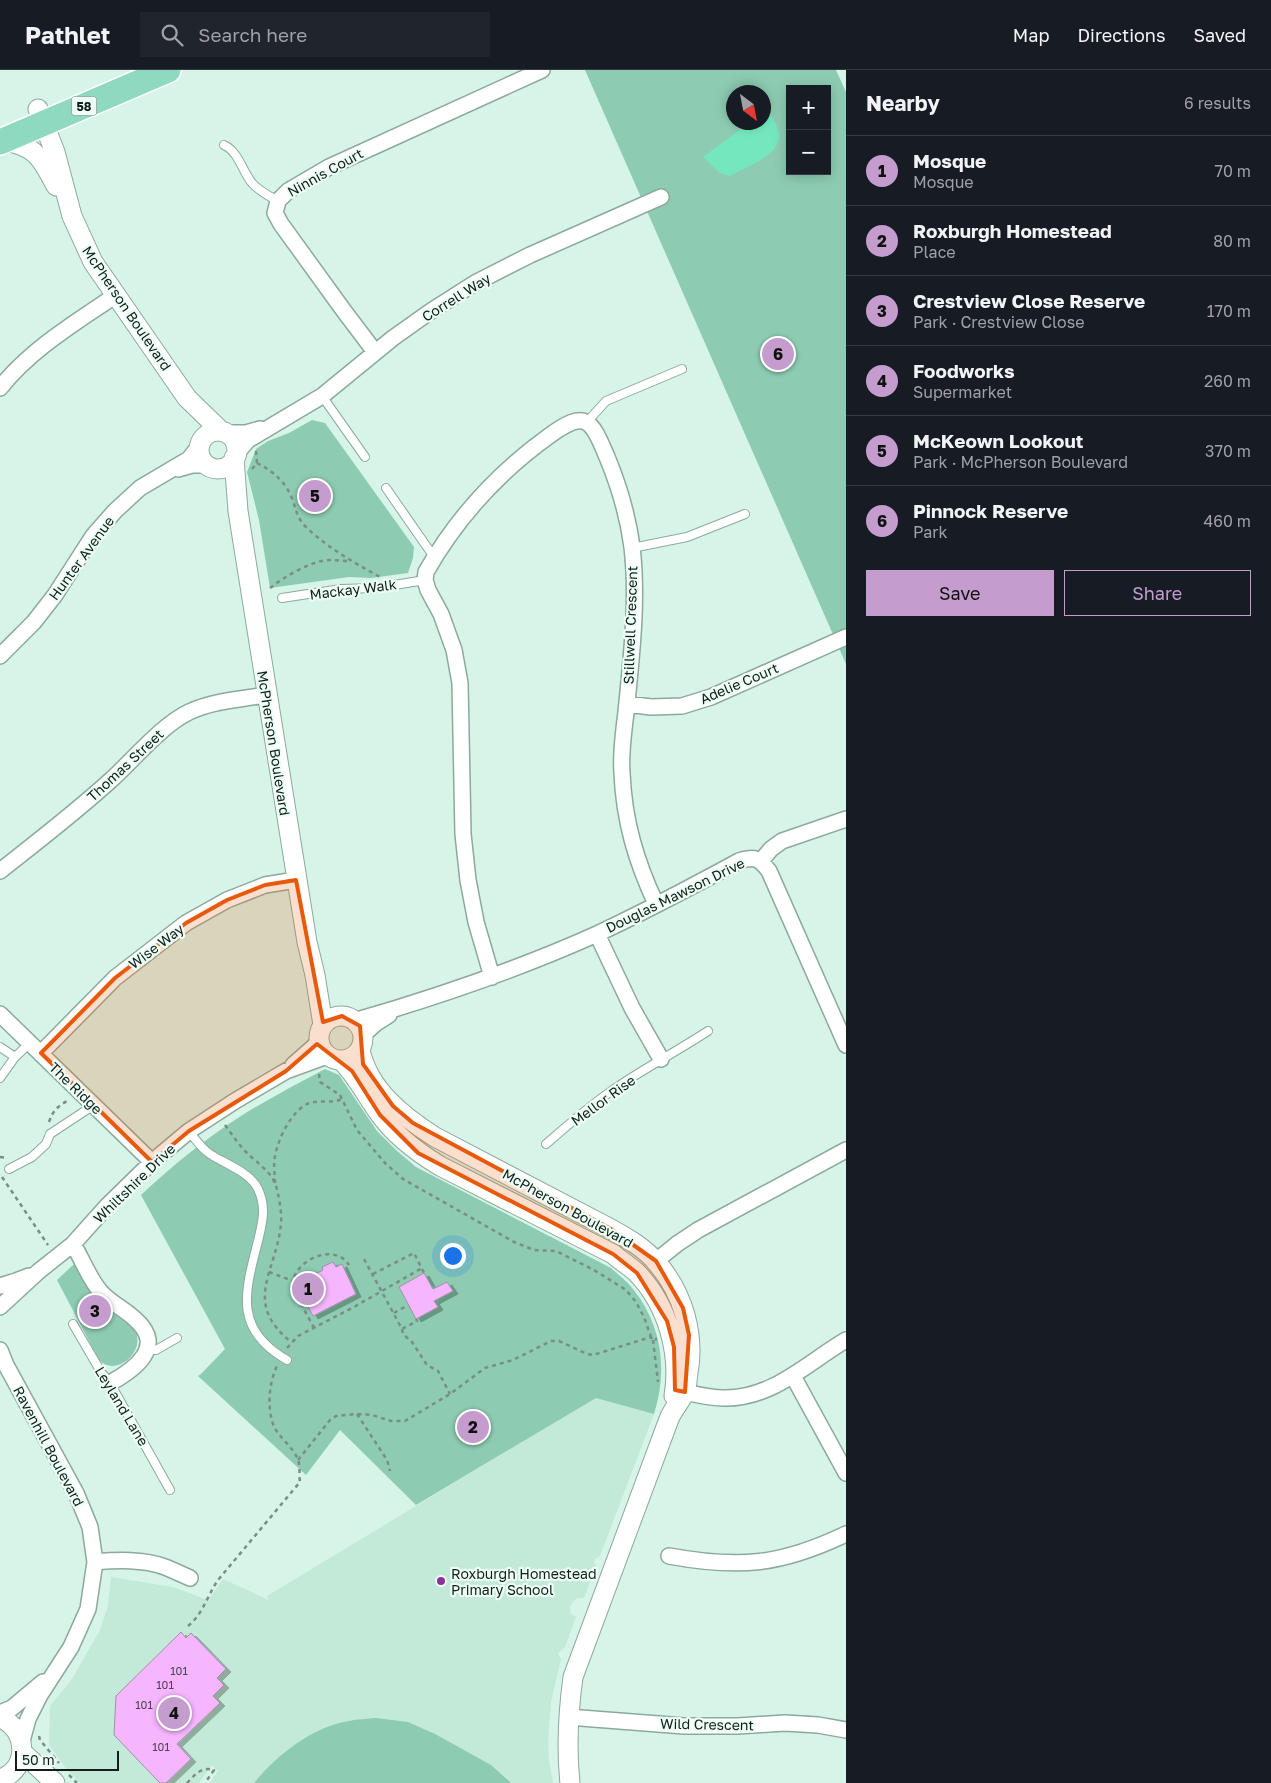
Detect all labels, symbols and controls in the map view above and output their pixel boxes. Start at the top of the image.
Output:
search box [140,12,490,57]
text: Pathlet [25,20,110,49]
icon: search [158,21,186,49]
text: Search here [198,23,307,46]
text: Map [1013,24,1049,46]
text: Directions [1077,24,1165,46]
text: Saved [1193,24,1246,46]
north arrow [726,85,771,130]
map controls [786,85,831,175]
button: + [786,85,831,130]
text: Nearby [866,90,940,116]
text: 6 results [1184,93,1251,113]
road number: 58 [72,97,96,116]
button: − [786,130,831,175]
street label: Ninnis Court [284,144,366,200]
text: Mosque [913,149,986,172]
text: 1 [878,161,886,181]
text: 70 m [1214,161,1251,181]
text: Mosque [913,172,974,192]
text: Roxburgh Homestead [913,219,1112,242]
text: 2 [877,231,887,251]
text: 80 m [1213,231,1251,251]
street label: McPherson Boulevard [79,242,175,374]
text: Place [913,242,956,262]
street label: Correll Way [419,269,494,325]
text: Crestview Close Reserve [913,289,1145,312]
text: 3 [877,301,887,321]
text: 170 m [1207,301,1251,321]
text: Park · Crestview Close [913,312,1084,332]
pin: 6 [762,335,794,373]
text: Foodworks [913,359,1015,382]
text: 4 [877,371,887,391]
text: 260 m [1204,371,1251,391]
text: Supermarket [913,382,1012,402]
text: McKeown Lookout [913,429,1083,452]
text: 5 [877,441,887,461]
text: 370 m [1205,441,1251,461]
text: Park · McPherson Boulevard [913,452,1128,472]
pin: 5 [299,477,331,515]
text: Pinnock Reserve [913,499,1068,522]
text: 6 [877,511,887,531]
text: 460 m [1203,511,1251,531]
street label: Hunter Avenue [45,513,117,603]
text: Park [913,522,948,542]
street label: Stillwell Crescent [619,565,641,685]
button: Save [866,570,1054,616]
button: Share [1064,570,1251,616]
street label: Mackay Walk [309,575,398,603]
street label: Adelie Court [697,659,781,707]
street label: McPherson Boulevard [254,669,294,817]
street label: Thomas Street [83,725,167,805]
street label: Douglas Mawson Drive [603,854,747,936]
street label: Wise Way [125,920,187,972]
street label: The Ridge [46,1058,106,1118]
street label: Mellor Rise [568,1071,638,1129]
street label: Whiltshire Drive [90,1140,178,1226]
street label: McPherson Boulevard [500,1165,636,1251]
your location [440,1243,466,1269]
pin: 1 [292,1270,324,1308]
pin: 3 [79,1292,111,1330]
street label: Leyland Lane [92,1363,152,1449]
street label: Ravenhill Boulevard [10,1383,88,1509]
pin: 2 [457,1408,489,1446]
place label: Roxburgh Homestead Primary School [451,1565,597,1598]
marker: Roxburgh Homestead Primary School [435,1575,447,1587]
house number: 101 [170,1664,188,1677]
house number: 101 [156,1678,174,1691]
pin: 4 [158,1694,190,1732]
house number: 101 [135,1698,153,1711]
street label: Wild Crescent [660,1715,754,1733]
house number: 101 [152,1740,170,1753]
scale bar [15,1748,119,1771]
text: 50 m [22,1751,55,1768]

